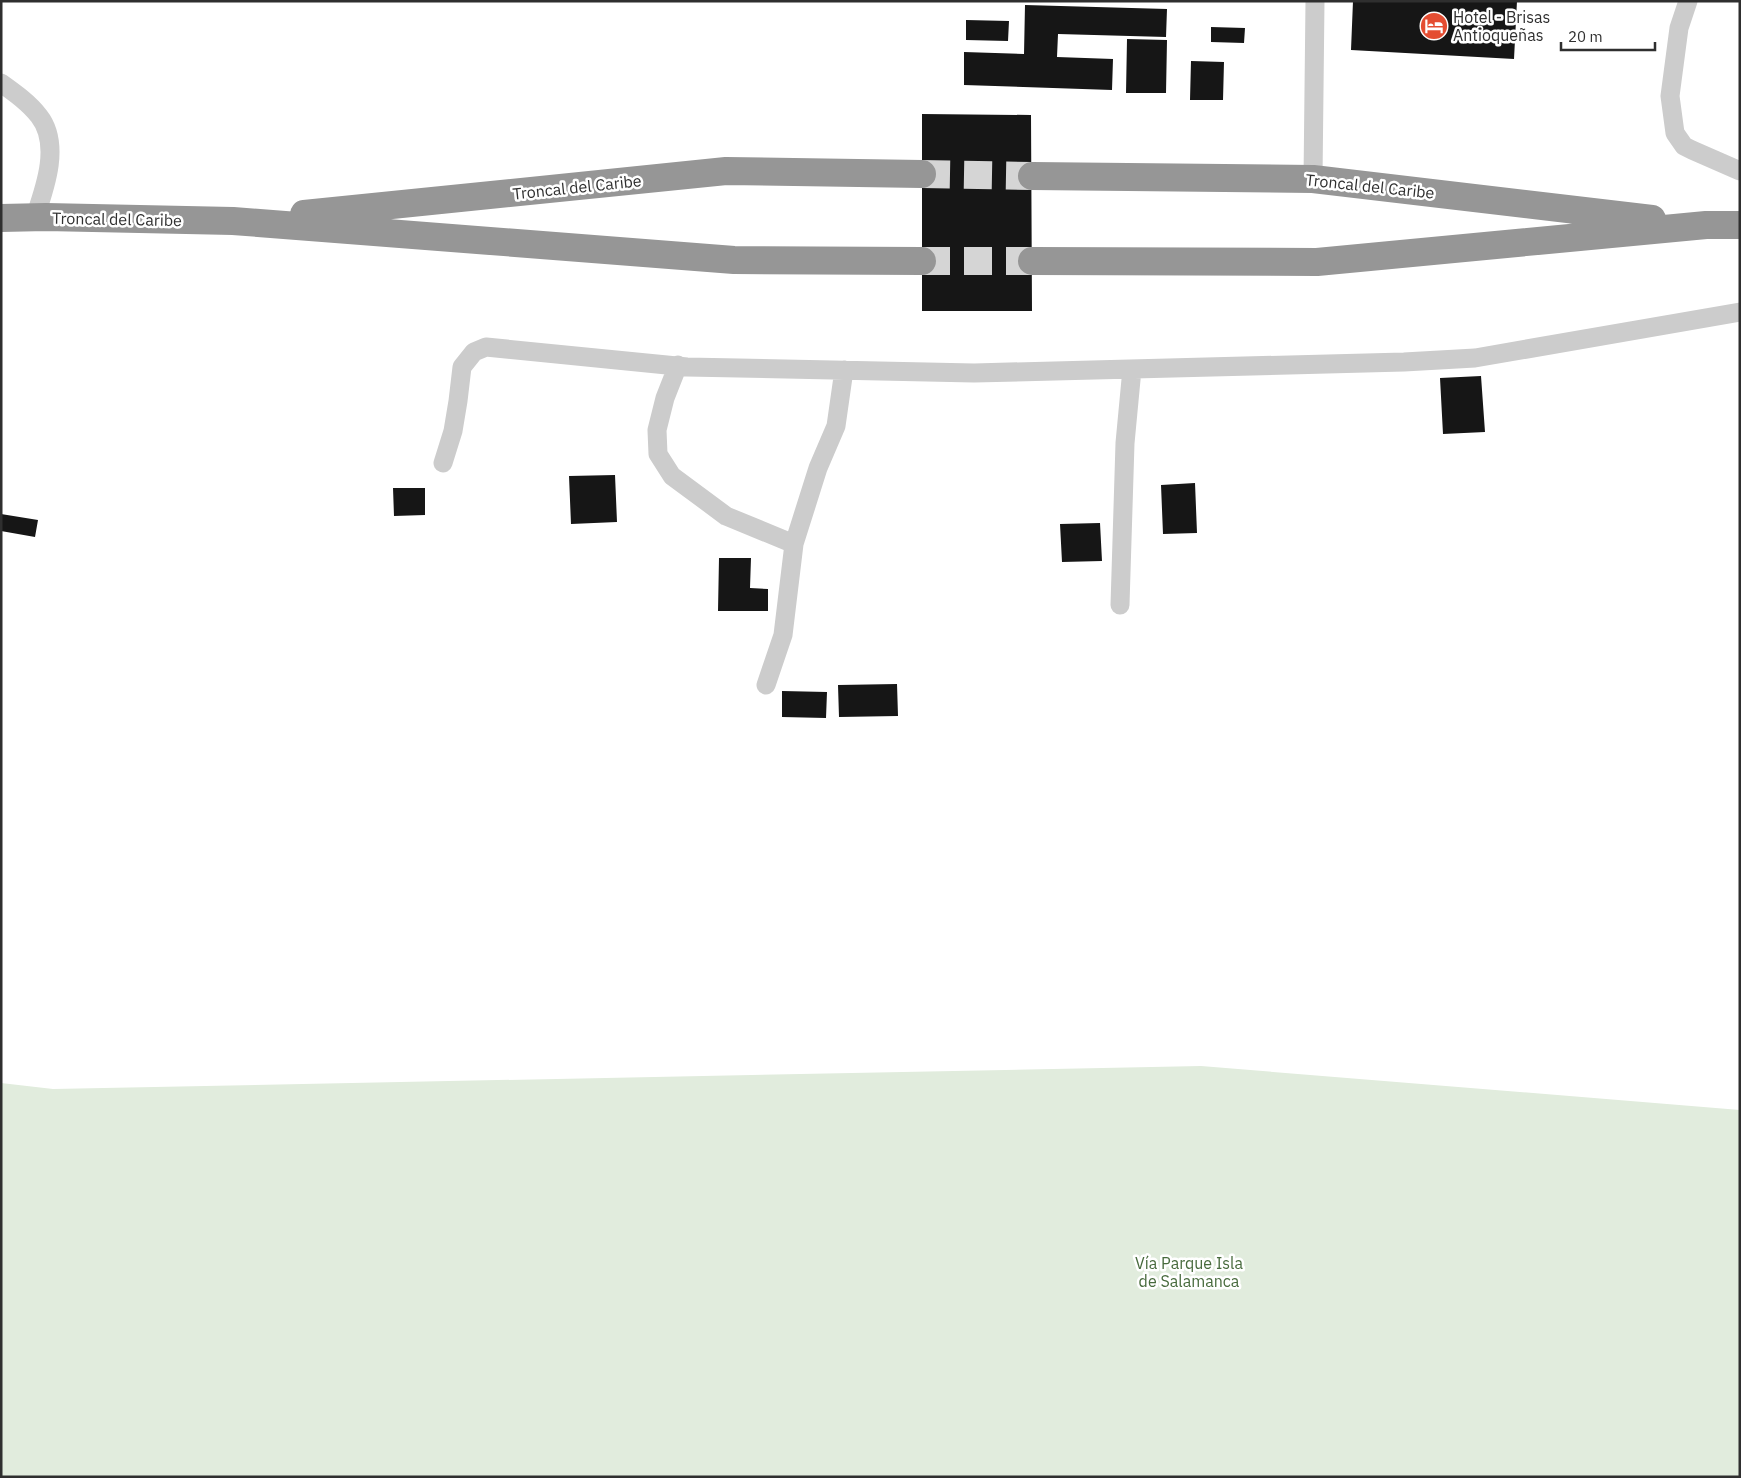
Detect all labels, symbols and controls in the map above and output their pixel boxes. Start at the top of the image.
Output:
place label: Hotel - Brisas Antioqueñas [1453,7,1550,45]
hotel icon: Hotel - Brisas Antioqueñas [1419,11,1449,41]
scale bar [1561,20,1655,52]
text: 20 m [1568,27,1603,46]
street label: Troncal del Caribe [1305,169,1436,203]
street label: Troncal del Caribe [512,170,643,204]
street label: Troncal del Caribe [52,208,182,230]
park label: Vía Parque Isla de Salamanca [1135,1253,1243,1291]

